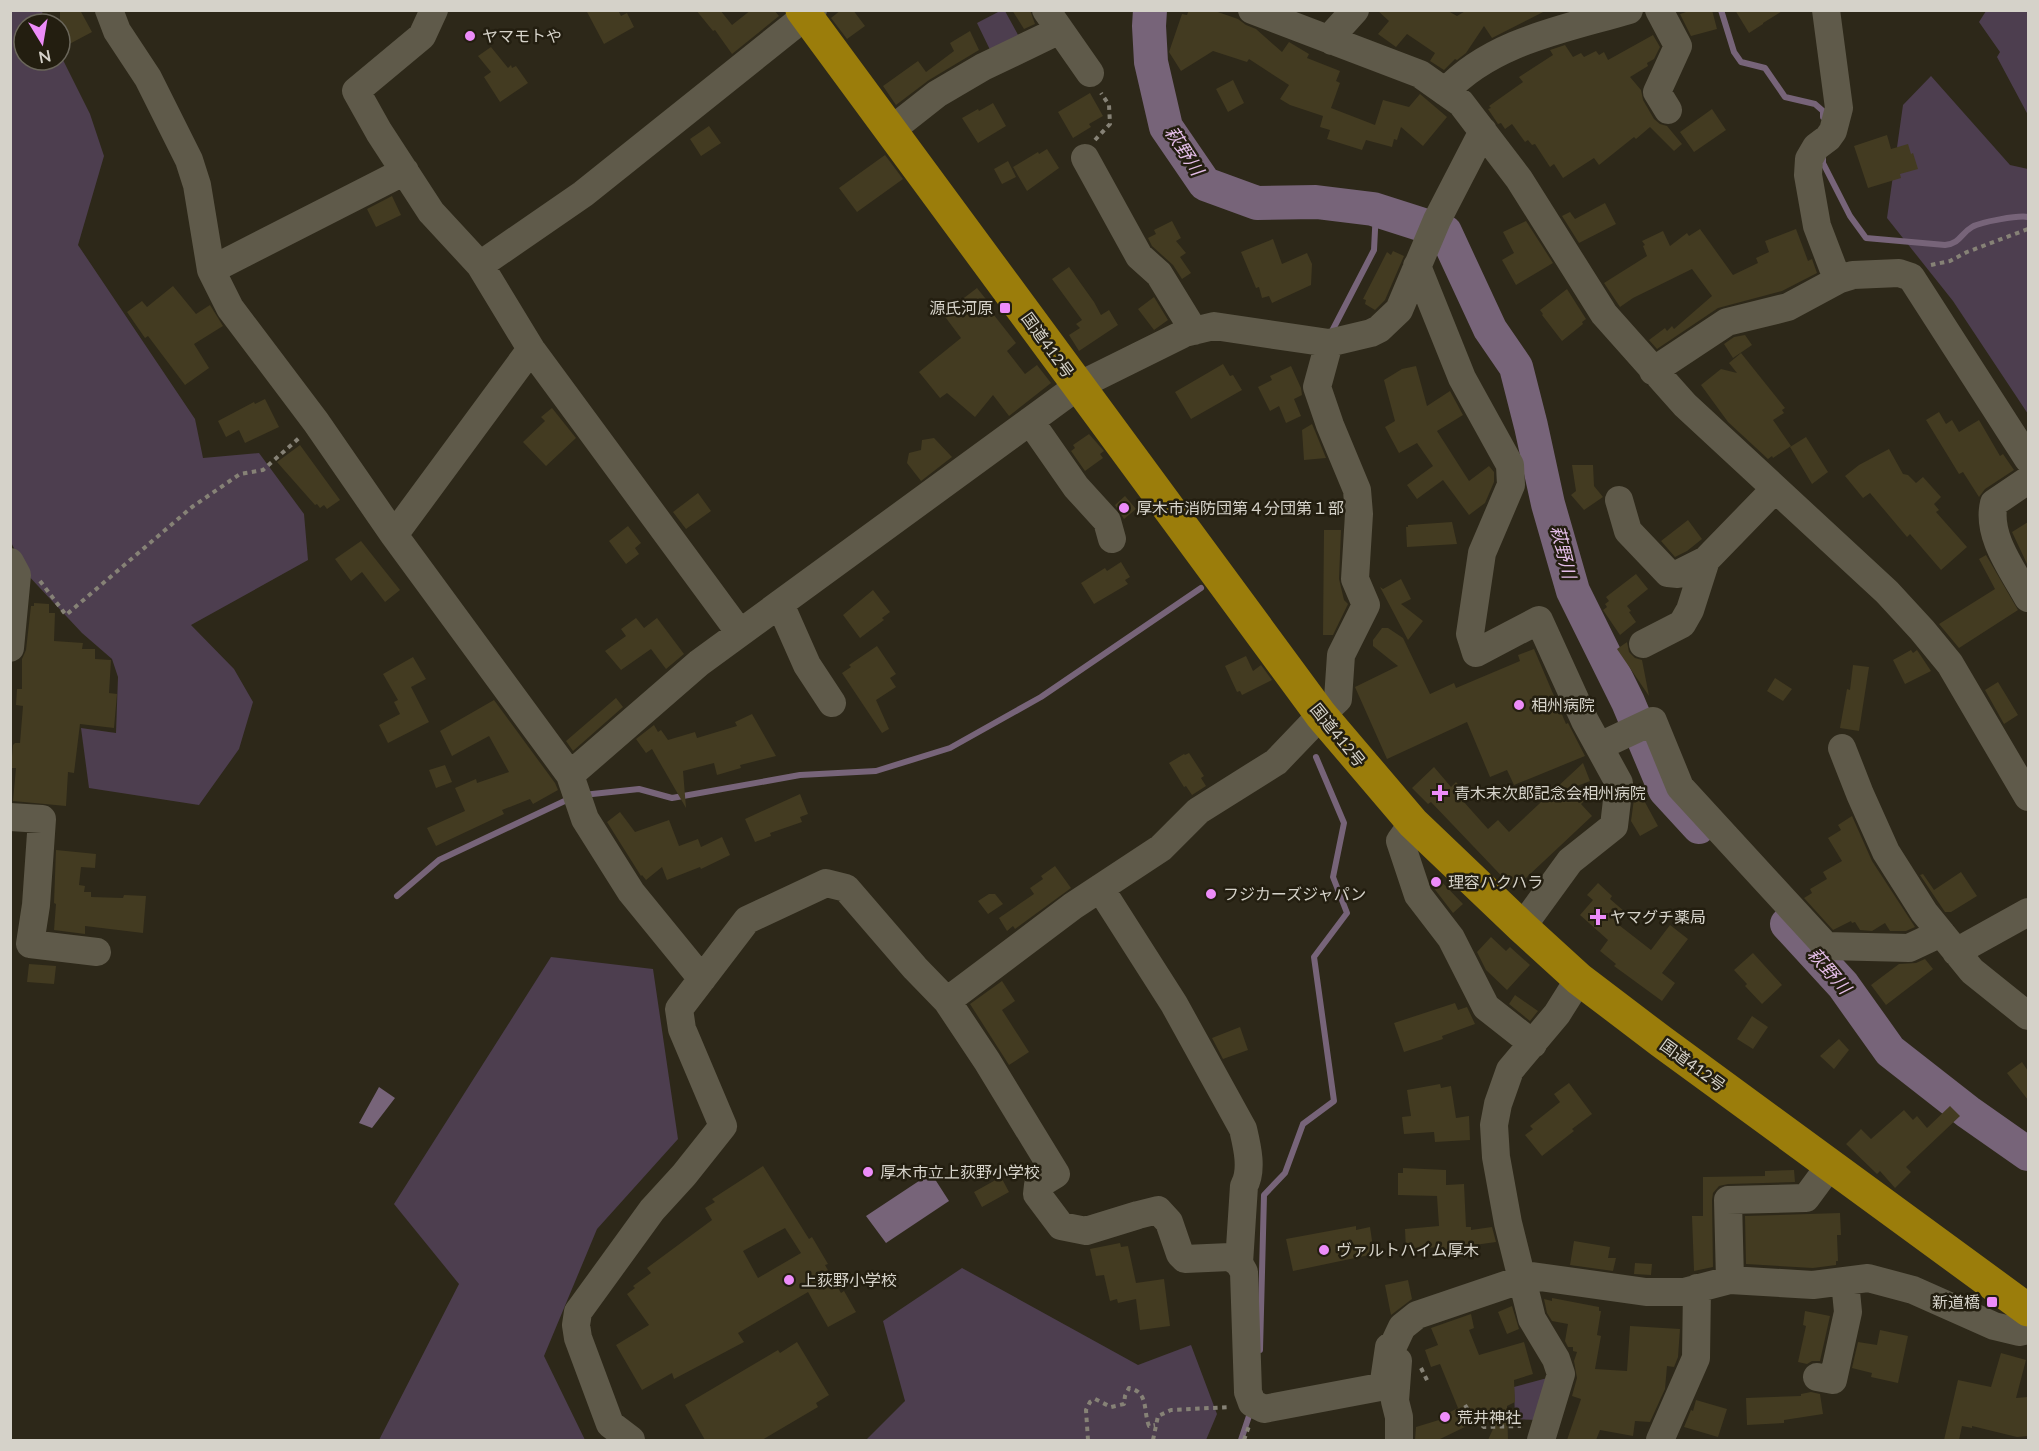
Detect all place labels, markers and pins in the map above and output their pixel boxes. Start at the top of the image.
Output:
place label: ヤマモトや [482,26,562,45]
marker: ヤマモトや [463,29,477,43]
place label: 源氏河原 [929,298,993,317]
marker: 源氏河原 [998,301,1012,315]
place label: 厚木市消防団第４分団第１部 [1136,498,1344,517]
marker: 厚木市消防団第４分団第１部 [1117,501,1131,515]
place label: 相州病院 [1531,695,1595,714]
marker: 相州病院 [1512,698,1526,712]
place label: 青木末次郎記念会相州病院 [1454,783,1646,802]
marker: 青木末次郎記念会相州病院 [1431,784,1449,802]
place label: 理容ハクハラ [1448,872,1543,891]
marker: 理容ハクハラ [1429,875,1443,889]
place label: フジカーズジャパン [1223,884,1366,903]
marker: フジカーズジャパン [1204,887,1218,901]
place label: ヤマグチ薬局 [1610,907,1706,926]
marker: ヤマグチ薬局 [1591,910,1605,924]
place label: 厚木市立上荻野小学校 [880,1162,1040,1181]
marker: 厚木市立上荻野小学校 [861,1165,875,1179]
place label: ヴァルトハイム厚木 [1336,1240,1479,1259]
marker: ヴァルトハイム厚木 [1317,1243,1331,1257]
place label: 上荻野小学校 [801,1270,897,1289]
marker: 上荻野小学校 [782,1273,796,1287]
place label: 新道橋 [1932,1292,1980,1311]
marker: 新道橋 [1985,1295,1999,1309]
place label: 荒井神社 [1457,1407,1521,1426]
marker: 荒井神社 [1438,1410,1452,1424]

